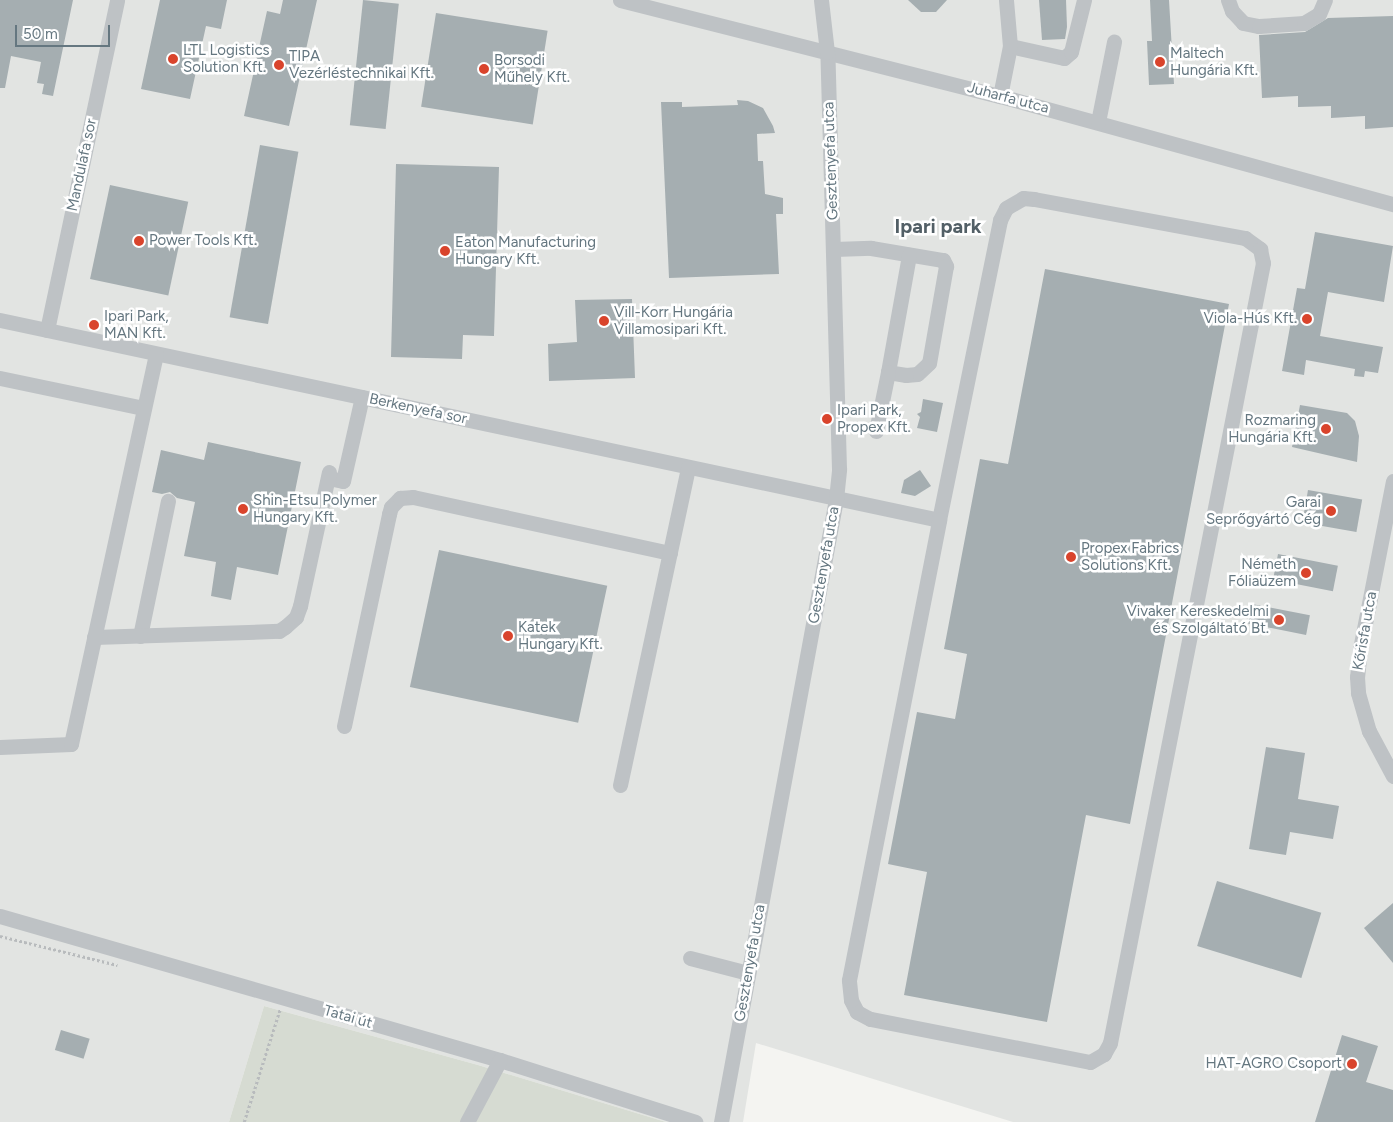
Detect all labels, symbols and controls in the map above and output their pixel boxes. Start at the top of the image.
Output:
scale bar [18,15,112,47]
text: 50 m [23,25,58,43]
place label: LTL Logistics Solution Kft. [183,41,269,76]
place label: Maltech Hungária Kft. [1170,44,1258,79]
place label: TIPA Vezérléstechnikai Kft. [289,47,434,82]
place label: Borsodi Műhely Kft. [494,51,570,86]
marker: LTL Logistics Solution Kft. [167,53,179,65]
marker: Maltech Hungária Kft. [1154,56,1166,68]
marker: TIPA Vezérléstechnikai Kft. [273,59,285,71]
marker: Borsodi Műhely Kft. [478,63,490,75]
street label: Juharfa utca [965,78,1051,118]
street label: Gesztenyefa utca [820,101,842,221]
street label: Mandulafa sor [63,117,101,213]
district label: Ipari park [894,214,982,238]
place label: Power Tools Kft. [149,232,257,250]
place label: Eaton Manufacturing Hungary Kft. [455,233,596,268]
marker: Power Tools Kft. [133,235,145,247]
marker: Eaton Manufacturing Hungary Kft. [439,245,451,257]
place label: Vill-Korr Hungária Villamosipari Kft. [614,303,733,338]
place label: Ipari Park, MAN Kft. [104,307,169,342]
place label: Viola-Hús Kft. [1203,310,1297,328]
marker: Viola-Hús Kft. [1301,313,1313,325]
marker: Vill-Korr Hungária Villamosipari Kft. [598,315,610,327]
marker: Ipari Park, MAN Kft. [88,319,100,331]
street label: Berkenyefa sor [367,390,469,428]
place label: Ipari Park, Propex Kft. [837,401,911,436]
place label: Rozmaring Hungária Kft. [1228,411,1316,446]
marker: Ipari Park, Propex Kft. [821,413,833,425]
marker: Rozmaring Hungária Kft. [1320,423,1332,435]
place label: Shin-Etsu Polymer Hungary Kft. [253,491,377,526]
place label: Garai Seprőgyártó Cég [1206,493,1321,528]
marker: Shin-Etsu Polymer Hungary Kft. [237,503,249,515]
street label: Gesztenyefa utca [805,505,843,625]
marker: Garai Seprőgyártó Cég [1325,505,1337,517]
place label: Propex Fabrics Solutions Kft. [1081,539,1179,574]
marker: Propex Fabrics Solutions Kft. [1065,551,1077,563]
place label: Németh Fóliaüzem [1228,555,1296,590]
marker: Németh Fóliaüzem [1300,567,1312,579]
street label: Kőrisfa utca [1349,590,1381,672]
place label: Vivaker Kereskedelmi és Szolgáltató Bt. [1126,602,1269,637]
marker: Vivaker Kereskedelmi és Szolgáltató Bt. [1273,614,1285,626]
place label: Katek Hungary Kft. [518,618,603,653]
marker: Katek Hungary Kft. [502,630,514,642]
street label: Gesztenyefa utca [731,903,769,1023]
street label: Tatai út [322,1002,374,1032]
place label: HAT-AGRO Csoport [1206,1055,1342,1073]
marker: HAT-AGRO Csoport [1346,1058,1358,1070]

